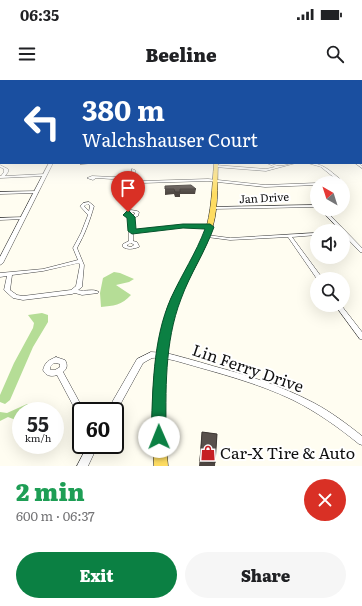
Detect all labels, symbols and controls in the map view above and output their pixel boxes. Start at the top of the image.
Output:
text: 06:35 [20,3,59,26]
text: Beeline [145,41,217,68]
icon: menu [16,43,38,65]
icon: search [324,43,346,65]
text: 380 m [82,88,165,130]
icon: left [16,96,68,148]
text: Walchshauser Court [82,126,258,153]
pin [111,171,145,212]
north arrow [310,176,350,216]
map controls [310,176,350,312]
icon: arrive [117,177,139,199]
street label: Jan Drive [239,188,290,206]
button: sound [310,224,350,264]
button: search [310,272,350,312]
street label: Lin Ferry Drive [189,337,307,397]
speed limit sign: 60 [72,402,124,454]
text: 55 [27,408,49,438]
position arrow [138,416,180,458]
text: km/h [25,430,51,445]
place label: Car-X Tire & Auto [220,440,355,464]
shop icon: Car-X Tire & Auto [199,444,217,462]
text: 2 min [16,473,85,508]
button: close [304,479,346,521]
text: 600 m · 06:37 [16,506,95,525]
button: Exit [16,552,177,598]
button: Share [185,552,346,598]

